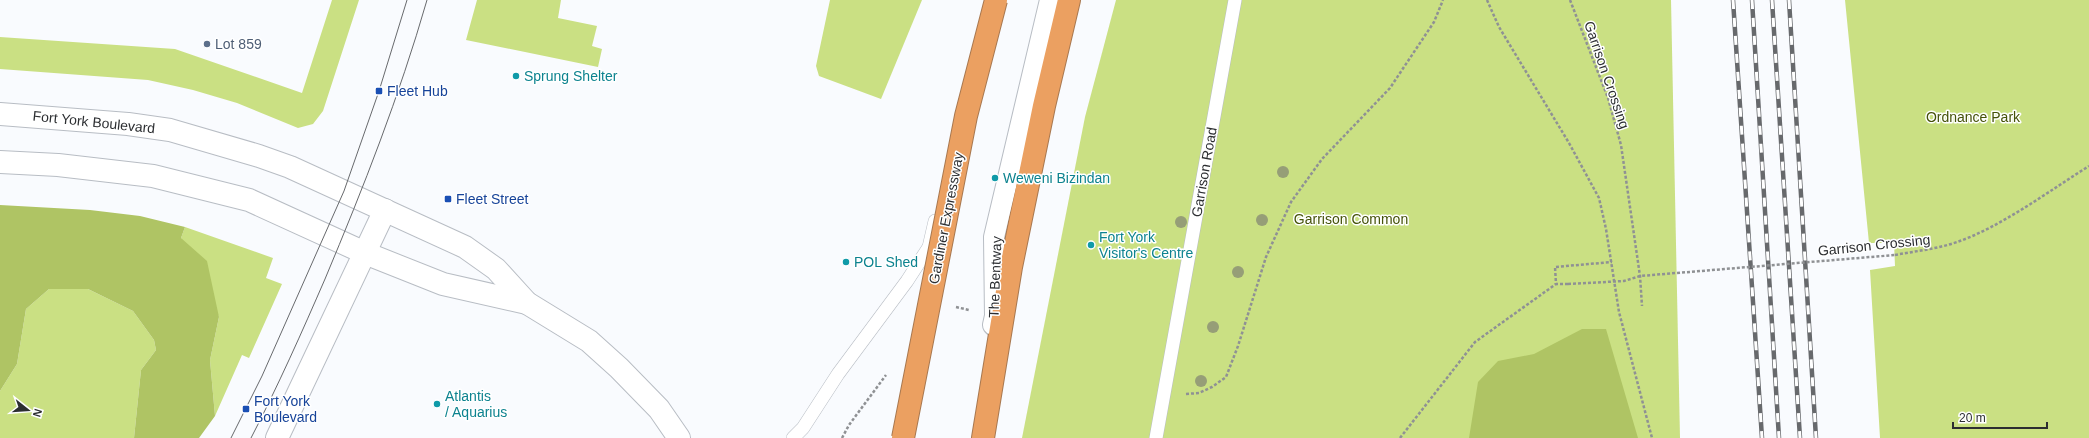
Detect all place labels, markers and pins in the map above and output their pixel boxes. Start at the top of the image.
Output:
place label: Lot 859 [215,36,262,52]
marker: Lot 859 [202,39,212,49]
place label: Sprung Shelter [524,68,618,84]
marker: Sprung Shelter [511,71,521,81]
place label: Fleet Hub [387,83,448,99]
marker: Fleet Hub [374,86,384,96]
place label: Weweni Bizindan [1003,170,1110,186]
marker: Weweni Bizindan [990,173,1000,183]
place label: Fleet Street [456,191,528,207]
marker: Fleet Street [443,194,453,204]
place label: Fort York Visitor's Centre [1099,229,1193,261]
marker: Fort York Visitor's Centre [1086,240,1096,250]
place label: POL Shed [854,254,918,270]
marker: POL Shed [841,257,851,267]
place label: Atlantis / Aquarius [445,388,507,420]
place label: Fort York Boulevard [254,393,317,425]
marker: Atlantis / Aquarius [432,399,442,409]
marker: Fort York Boulevard [241,404,251,414]

